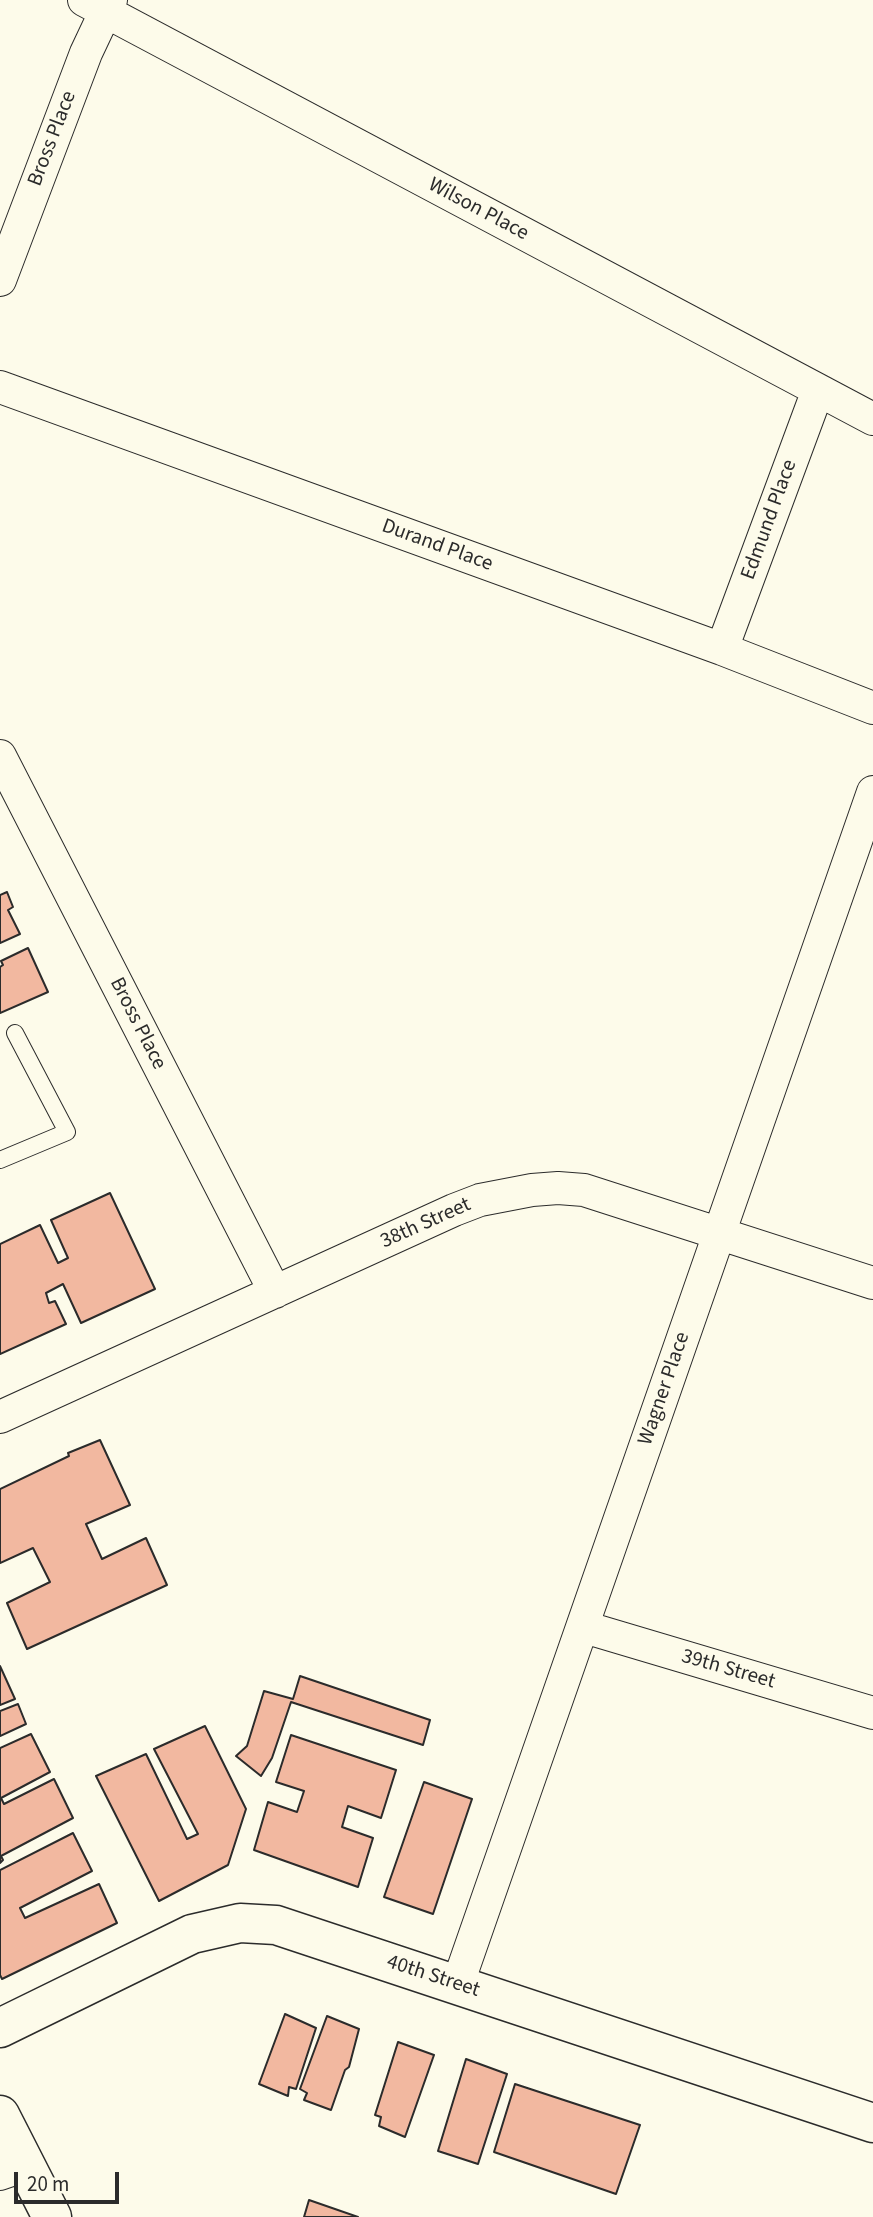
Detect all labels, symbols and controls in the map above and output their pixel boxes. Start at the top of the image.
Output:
street label: Bross Place [23,88,83,190]
street label: Wilson Place [423,173,533,247]
street label: Edmund Place [737,456,803,584]
street label: Durand Place [378,514,496,578]
street label: Bross Place [103,974,171,1074]
street label: 38th Street [377,1193,475,1255]
street label: Wagner Place [634,1329,696,1449]
street label: 39th Street [678,1645,778,1695]
street label: 40th Street [383,1950,483,2004]
scale bar [18,2158,122,2202]
text: 20 m [27,2169,69,2199]

